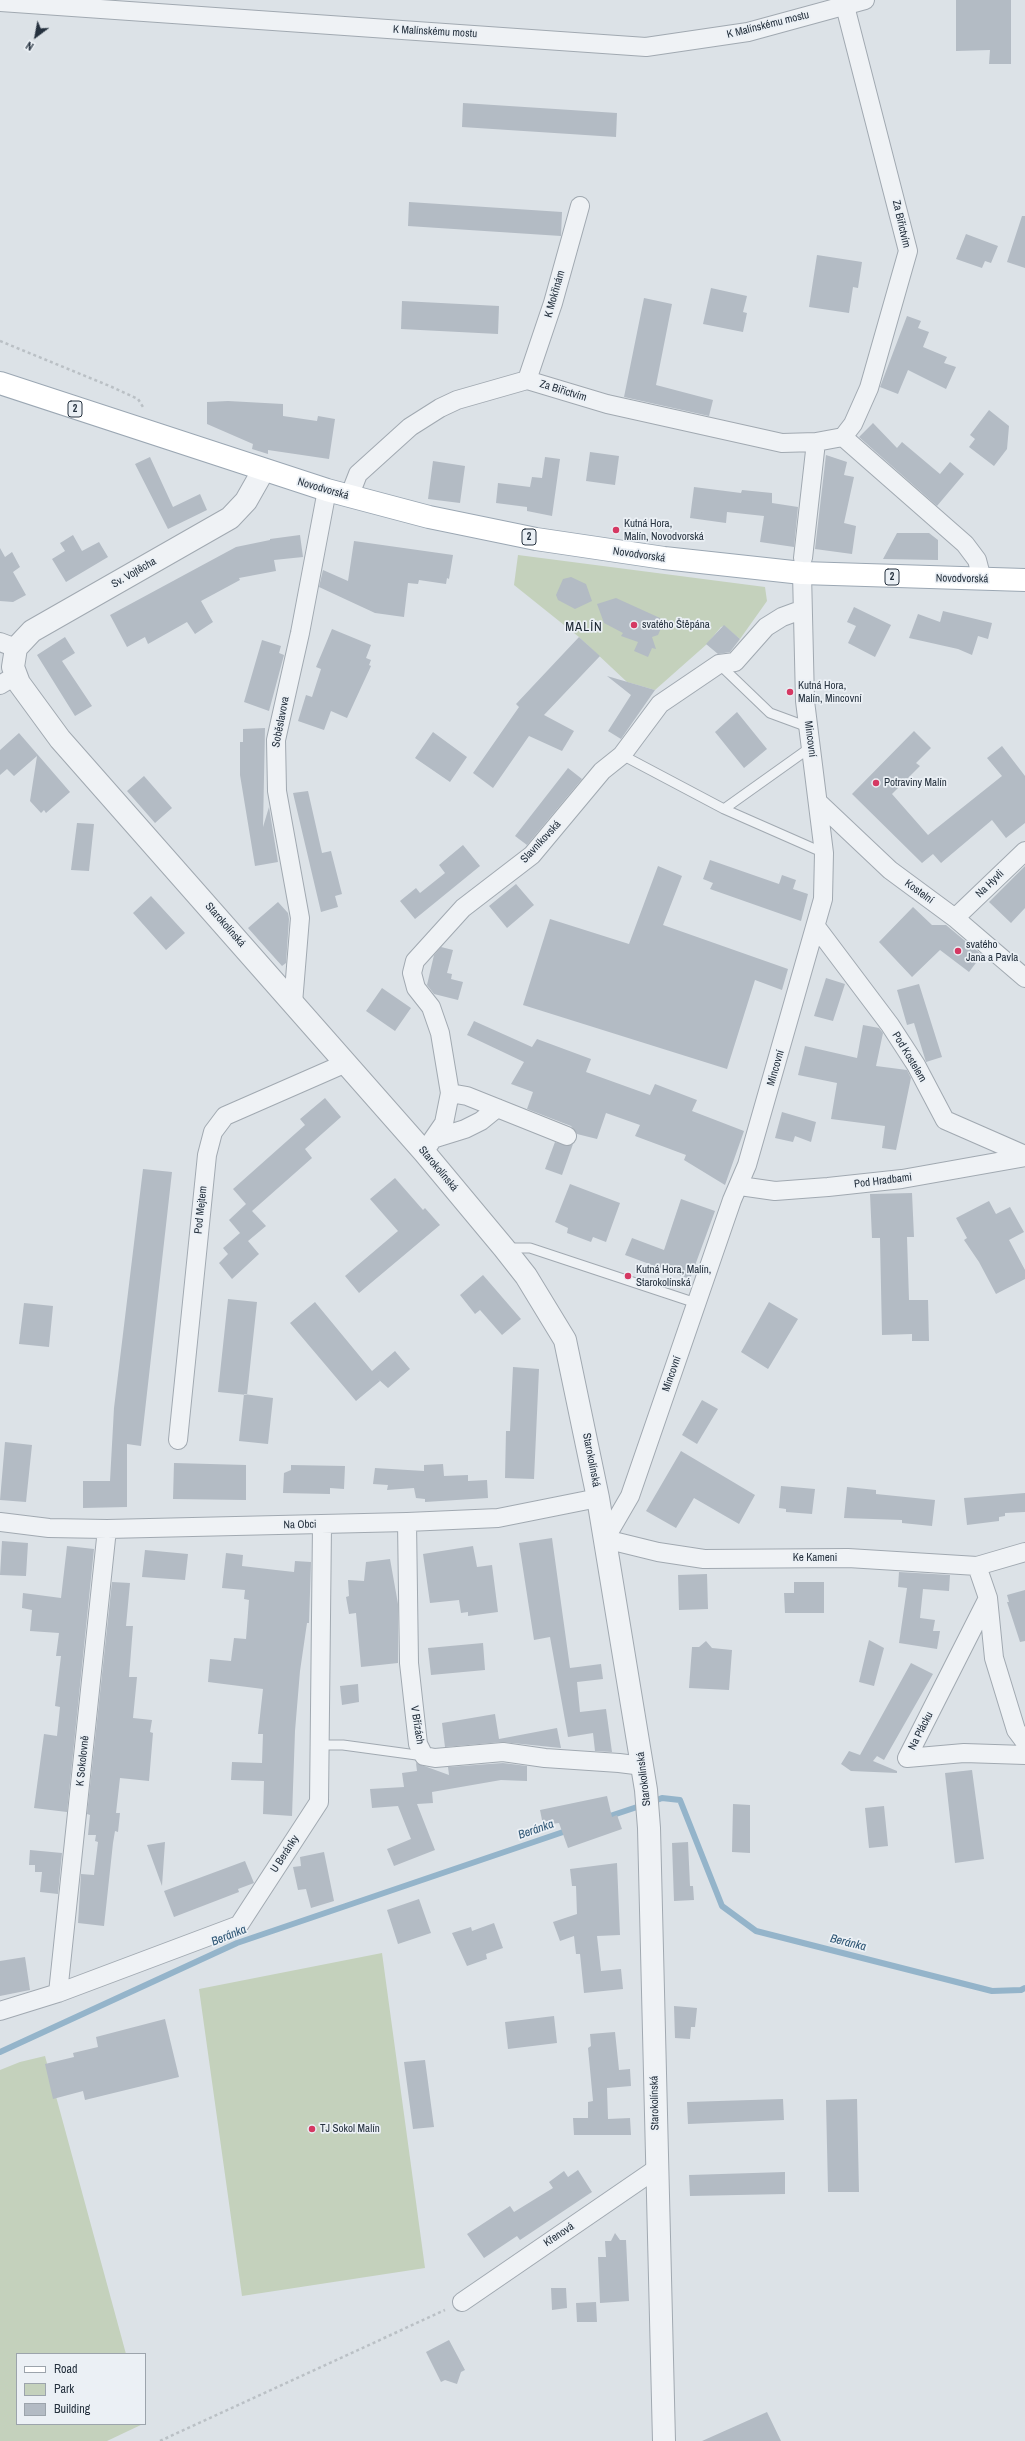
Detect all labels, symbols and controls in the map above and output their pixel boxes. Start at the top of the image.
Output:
street label: K Malínskému mostu [726,8,810,42]
north arrow [16,16,56,56]
street label: K Malínskému mostu [393,23,477,41]
text: N [23,39,36,54]
street label: Za Biřictvím [889,199,913,249]
street label: K Mokřinám [542,269,568,319]
street label: Za Biřictvím [538,378,588,404]
road number: 2 [68,401,82,417]
street label: Novodvorská [296,475,350,503]
place label: Kutná Hora, Malín, Novodvorská [624,517,704,543]
marker: Kutná Hora, Malín, Novodvorská [611,525,621,535]
road number: 2 [522,529,536,545]
street label: Novodvorská [612,545,666,565]
street label: Sv. Vojtěcha [109,555,159,591]
road number: 2 [885,569,899,585]
street label: Novodvorská [936,572,988,586]
place label: svatého Štěpána [642,618,710,632]
district label: MALÍN [565,620,603,636]
marker: svatého Štěpána [629,620,639,630]
place label: Kutná Hora, Malín, Mincovní [798,679,862,705]
marker: Kutná Hora, Malín, Mincovní [785,687,795,697]
street label: Soběslavova [270,695,292,749]
street label: Mincovní [801,720,819,758]
place label: Potraviny Malín [884,776,947,790]
marker: Potraviny Malín [871,778,881,788]
street label: Slavníkovská [518,818,564,866]
street label: Na Hyvli [973,867,1007,901]
street label: Kostelní [902,877,936,907]
street label: Starokolínská [202,900,248,950]
place label: svatého Jana a Pavla [966,938,1018,964]
marker: svatého Jana a Pavla [953,946,963,956]
street label: Pod Kostelem [889,1030,929,1084]
street label: Mincovní [765,1049,787,1087]
street label: Starokolínská [415,1144,461,1194]
street label: Pod Hradbami [853,1171,913,1191]
street label: Pod Mejtem [192,1185,210,1235]
place label: Kutná Hora, Malín, Starokolínská [636,1263,711,1289]
marker: Kutná Hora, Malín, Starokolínská [623,1271,633,1281]
street label: Mincovní [660,1355,684,1393]
street label: Starokolínská [579,1432,603,1488]
street label: Na Obci [283,1518,317,1532]
street label: Ke Kameni [793,1551,837,1565]
street label: V Břízách [407,1705,427,1745]
street label: Na Plácku [906,1710,936,1752]
street label: K Sokolovně [74,1735,92,1787]
street label: Starokolínská [634,1751,654,1807]
water label: Beránka [516,1817,556,1843]
street label: U Beránky [268,1833,302,1875]
water label: Beránka [209,1922,249,1950]
water label: Beránka [828,1932,868,1954]
street label: Starokolínská [648,2076,662,2130]
place label: TJ Sokol Malín [320,2122,380,2136]
marker: TJ Sokol Malín [307,2124,317,2134]
street label: Křenová [541,2220,577,2250]
legend [16,2353,146,2425]
text: Road [54,2361,78,2377]
text: Park [54,2381,74,2397]
text: Building [54,2401,90,2417]

